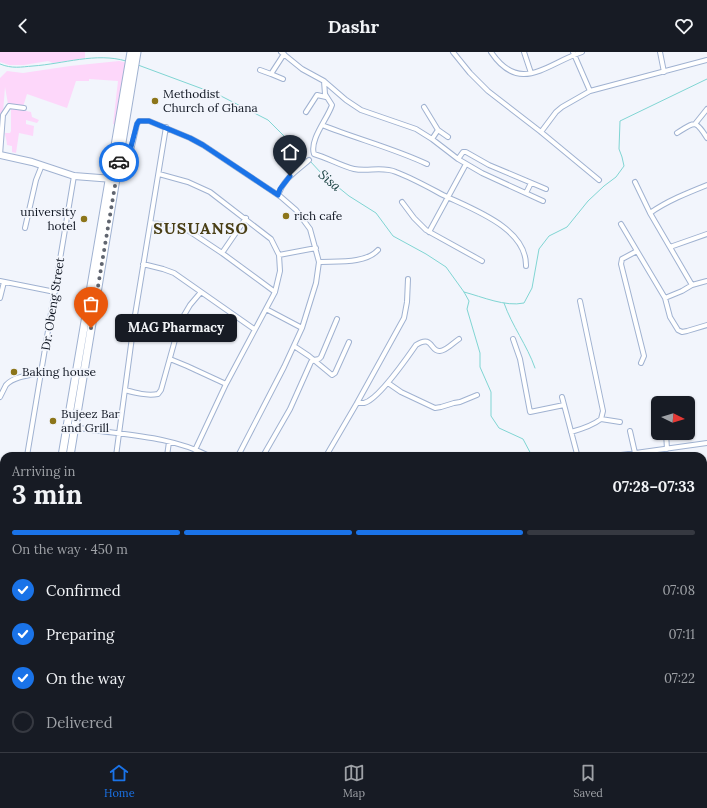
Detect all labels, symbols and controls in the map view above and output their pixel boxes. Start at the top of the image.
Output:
icon: back [12,15,34,37]
text: Dashr [328,15,379,38]
icon: heart [673,15,695,37]
place label: Methodist Church of Ghana [163,86,258,115]
marker: Methodist Church of Ghana [150,96,160,106]
pin [273,135,307,176]
icon: home [279,141,301,163]
courier [99,142,139,182]
icon: car [108,151,130,173]
water label: Sisa [315,166,345,195]
place label: university hotel [20,204,77,233]
place label: rich cafe [294,208,343,223]
marker: rich cafe [281,211,291,221]
marker: university hotel [79,214,89,224]
district label: SUSUANSO [153,218,249,238]
street label: Dr. Obeng Street [38,256,67,351]
pin [74,287,108,328]
icon: bag [80,293,102,315]
callout: MAG Pharmacy [115,314,237,342]
text: MAG Pharmacy [128,319,224,336]
place label: Baking house [22,364,96,379]
marker: Baking house [9,367,19,377]
north arrow [651,396,695,440]
map controls [651,396,695,440]
place label: Bujeez Bar and Grill [61,406,121,435]
marker: Bujeez Bar and Grill [48,416,58,426]
text: Arriving in [12,463,75,480]
text: 07:28–07:33 [613,477,695,496]
text: 3 min [12,478,82,511]
text: On the way · 450 m [12,541,128,558]
icon: check [12,579,34,601]
text: Confirmed [46,581,121,600]
text: 07:08 [663,582,695,599]
icon: check [12,623,34,645]
text: Preparing [46,625,114,644]
text: 07:11 [669,626,695,643]
icon: check [12,667,34,689]
text: On the way [46,669,125,688]
text: 07:22 [664,670,695,687]
text: Delivered [46,713,113,732]
tab: Home [104,762,135,800]
tab: Map [343,762,365,800]
tab: Saved [573,762,603,800]

